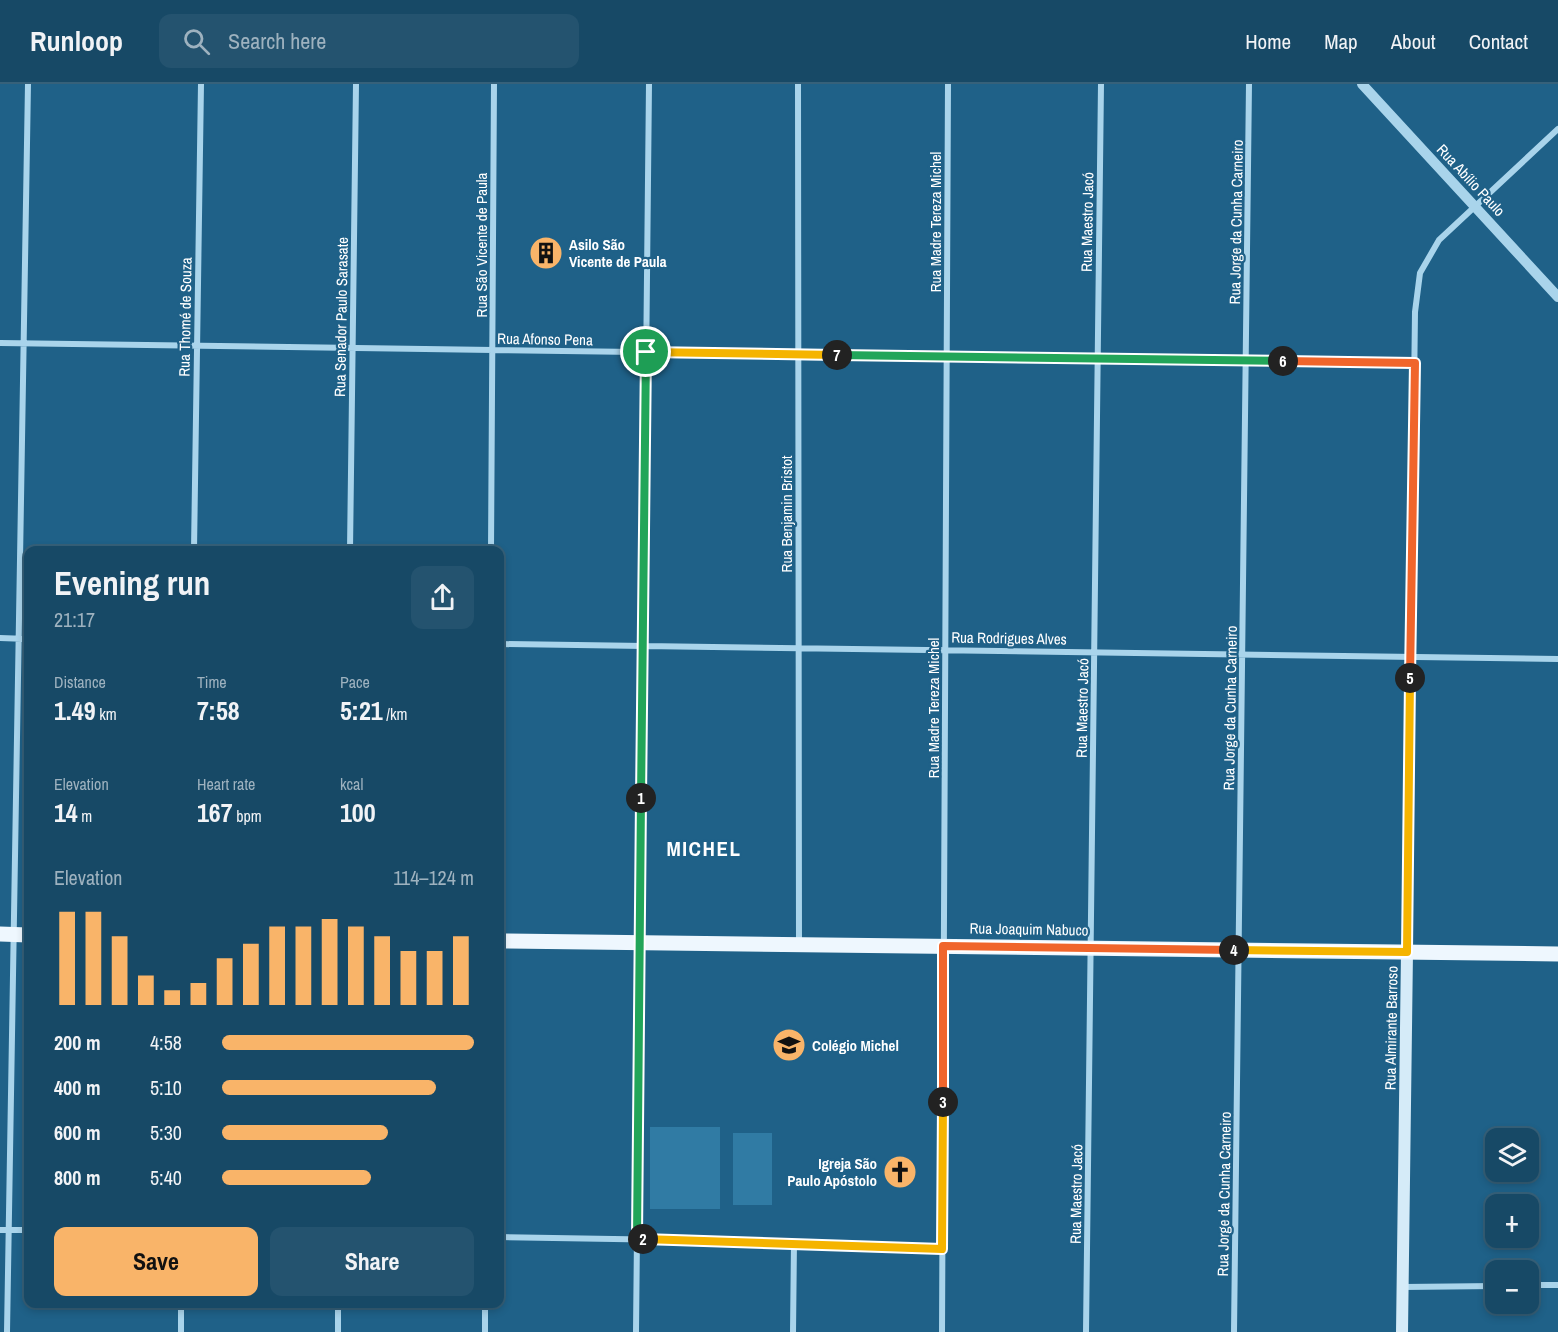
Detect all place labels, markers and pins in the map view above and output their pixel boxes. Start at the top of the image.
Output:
place label: Asilo São Vicente de Paula [569,234,667,272]
building icon: Asilo São Vicente de Paula [528,235,564,271]
pin [620,326,671,377]
pin: 7 [822,340,852,370]
pin: 6 [1268,346,1298,376]
pin: 5 [1395,663,1425,693]
pin: 1 [626,783,656,813]
pin: 4 [1219,935,1249,965]
school or university icon: Colégio Michel [771,1027,807,1063]
place label: Colégio Michel [812,1035,899,1056]
pin: 3 [928,1087,958,1117]
place label: Igreja São Paulo Apóstolo [787,1153,877,1191]
church icon: Igreja São Paulo Apóstolo [882,1154,918,1190]
pin: 2 [628,1224,658,1254]

